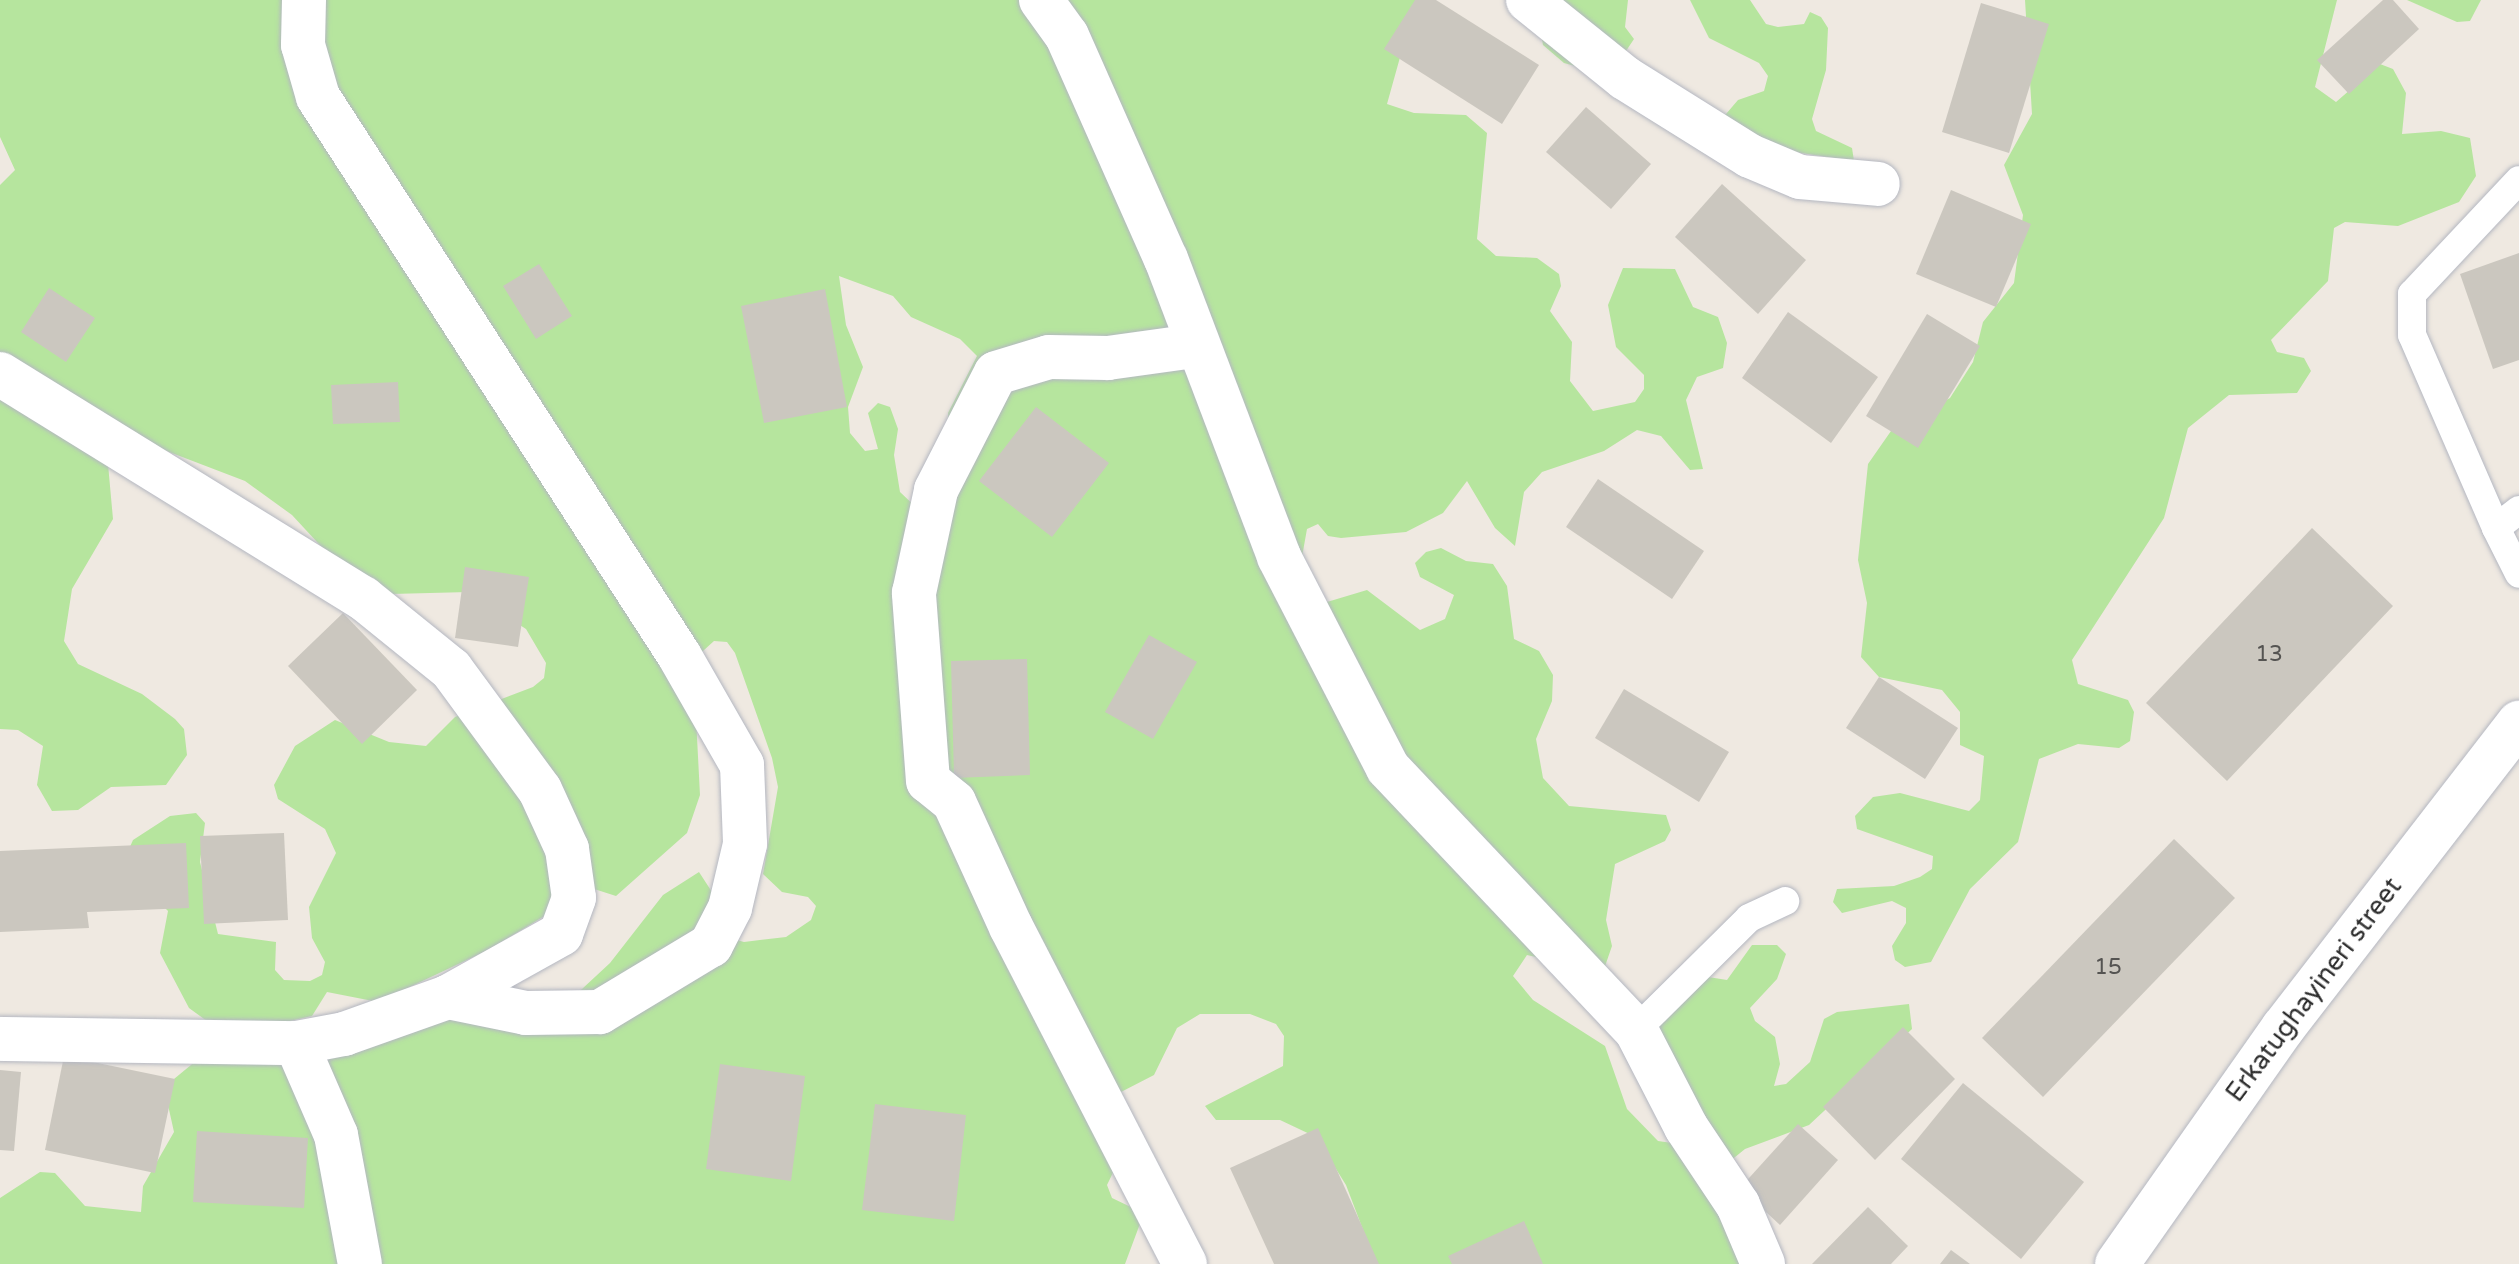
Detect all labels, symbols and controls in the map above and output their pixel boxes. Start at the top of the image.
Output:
house number: 13 [2255,642,2283,668]
street label: Erkatughayineri street [2220,872,2408,1108]
house number: 15 [2094,955,2122,981]

